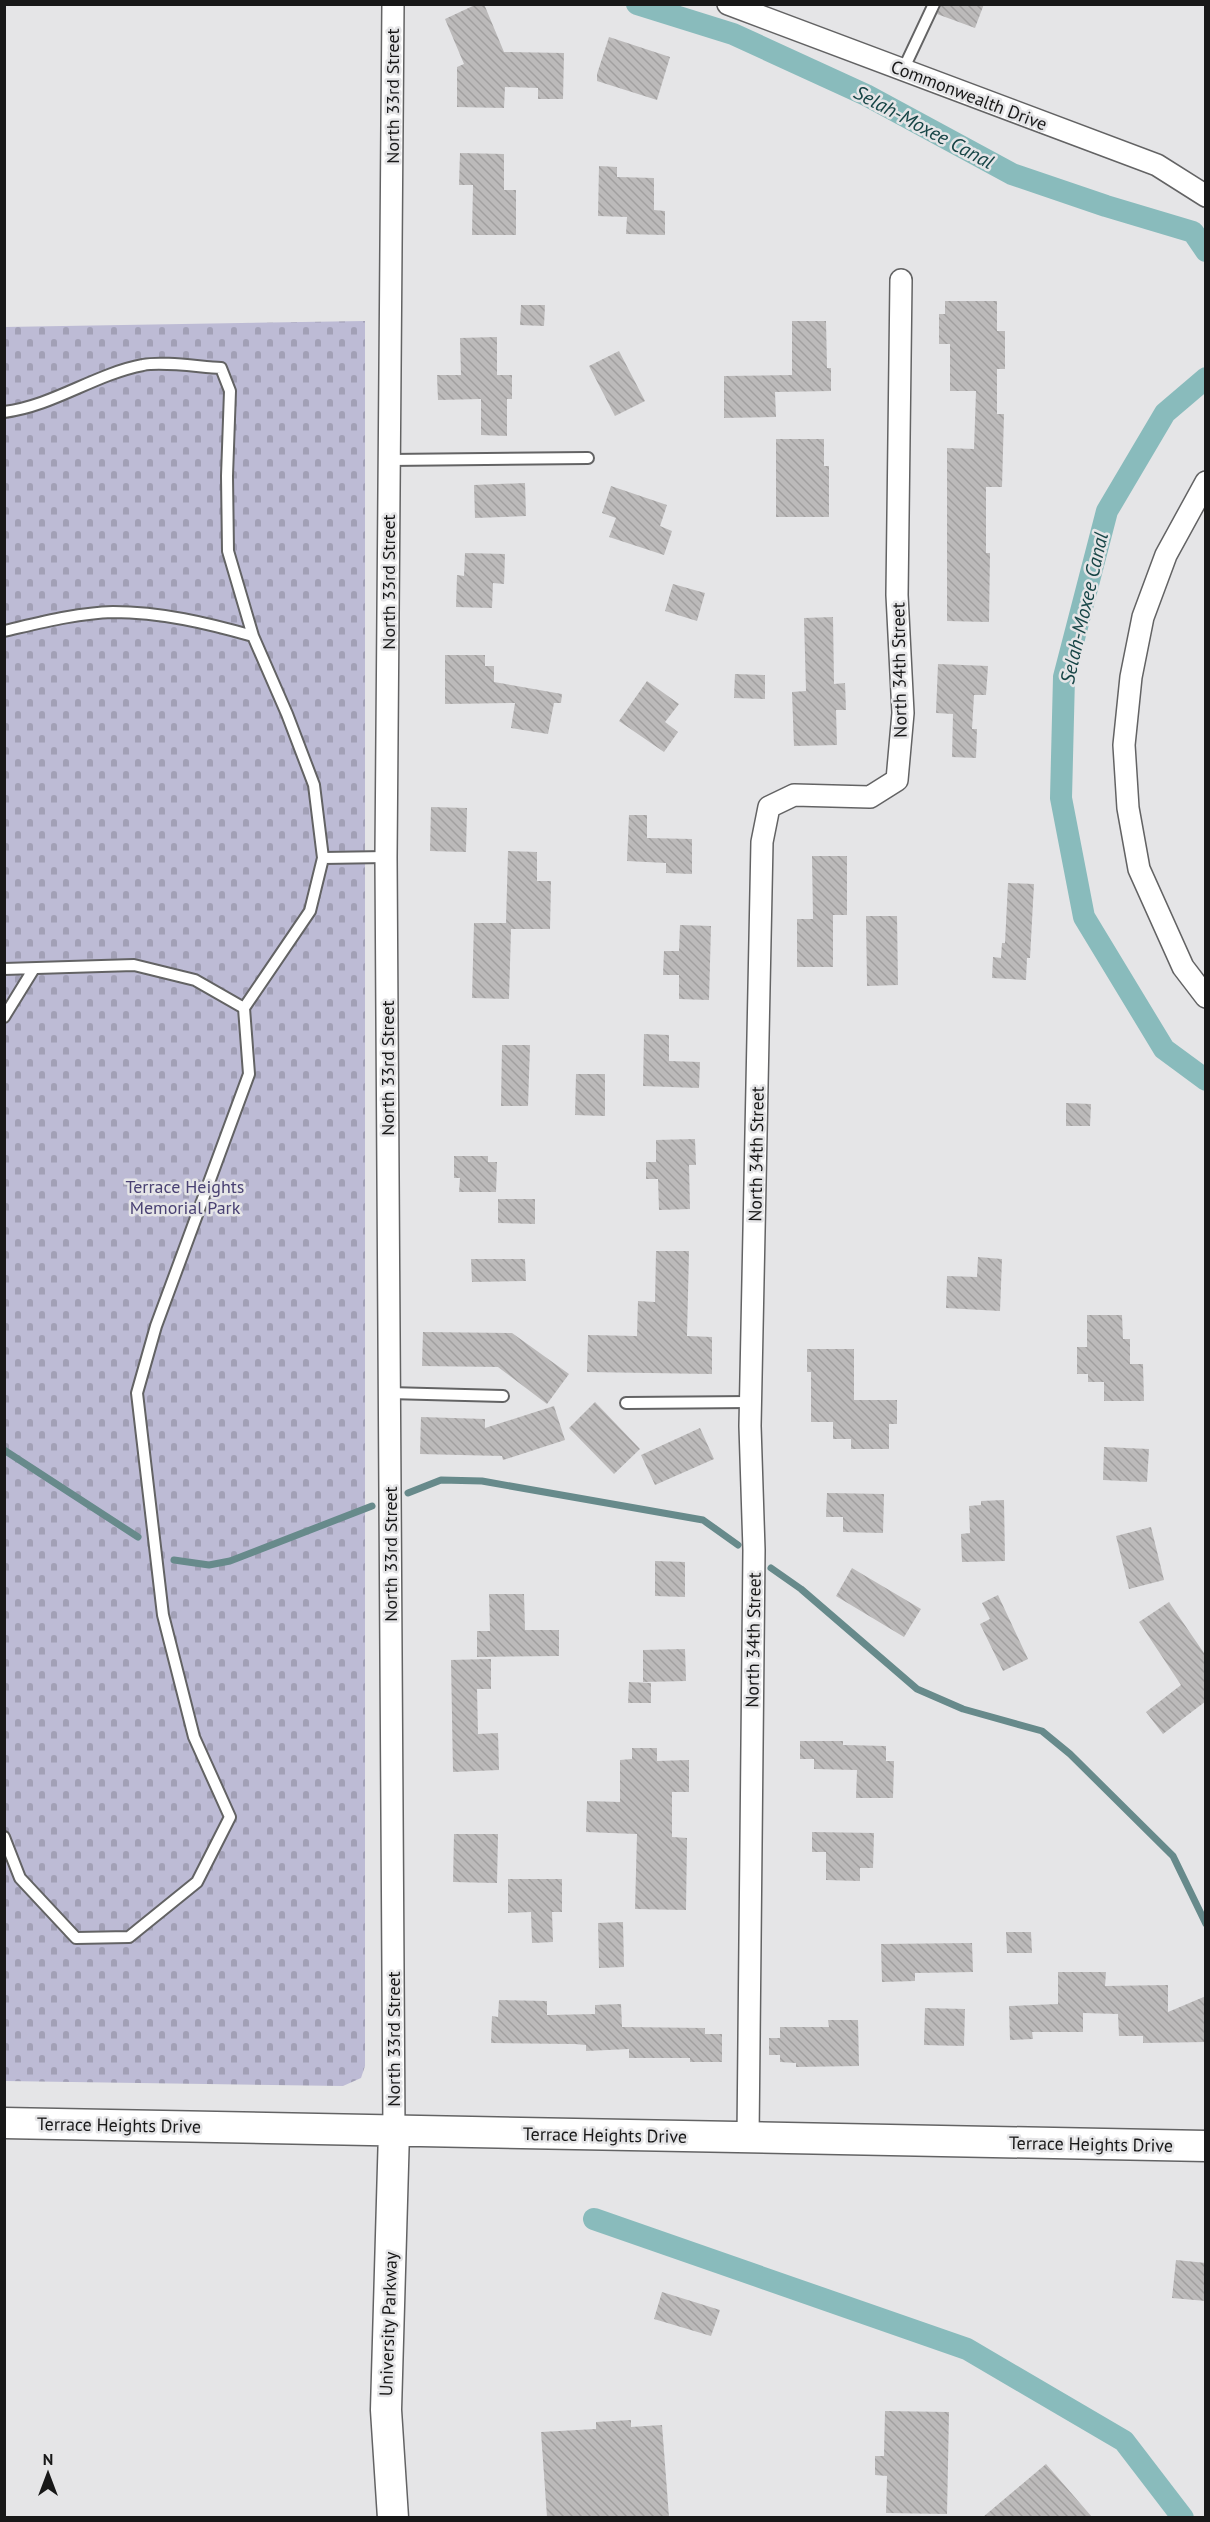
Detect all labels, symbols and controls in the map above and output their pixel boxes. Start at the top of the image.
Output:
street label: North 33rd Street [381,28,404,164]
street label: Commonwealth Drive [888,55,1050,135]
water label: Selah-Moxee Canal [850,79,999,175]
street label: North 33rd Street [377,514,400,650]
water label: Selah-Moxee Canal [1054,529,1114,686]
street label: North 34th Street [886,602,912,738]
street label: North 33rd Street [376,1000,399,1136]
street label: North 34th Street [743,1086,769,1222]
park label: Terrace Heights Memorial Park [126,1175,244,1219]
street label: North 33rd Street [379,1486,402,1622]
street label: North 34th Street [740,1572,766,1708]
street label: North 33rd Street [382,1971,405,2107]
street label: Terrace Heights Drive [37,2112,201,2138]
street label: Terrace Heights Drive [523,2122,687,2148]
street label: Terrace Heights Drive [1009,2131,1173,2157]
street label: University Parkway [374,2251,402,2397]
north arrow [18,2444,78,2504]
text: N [43,2449,53,2469]

